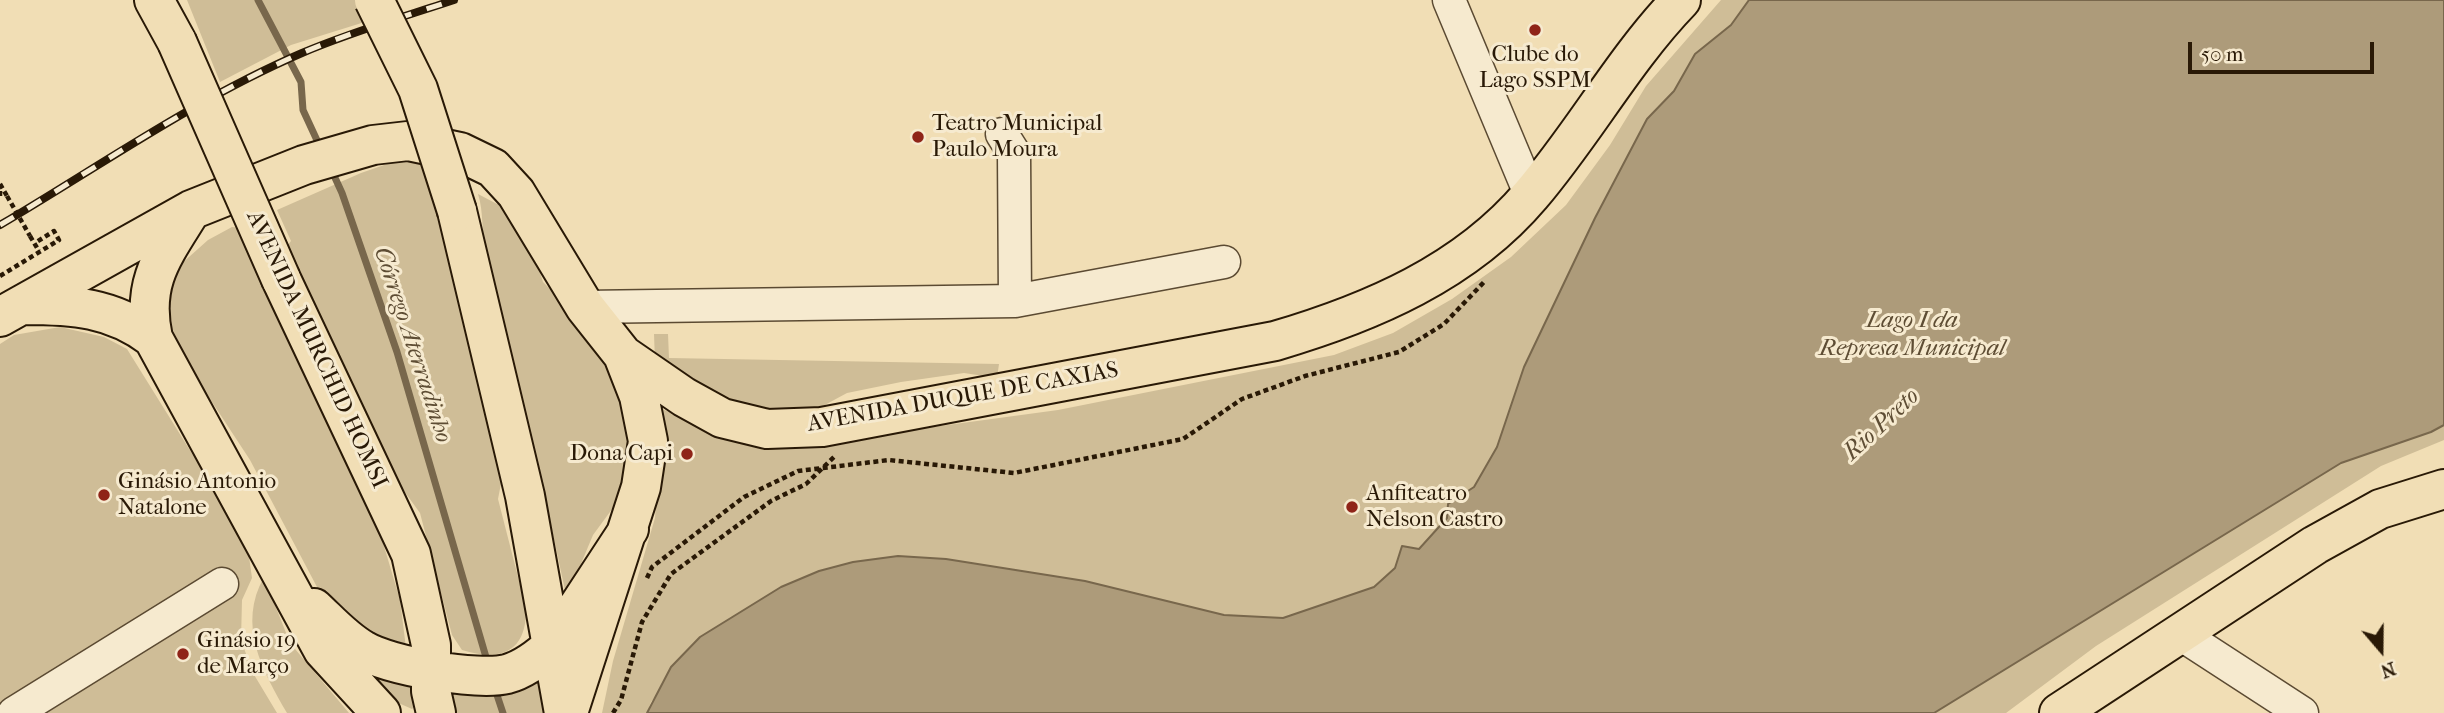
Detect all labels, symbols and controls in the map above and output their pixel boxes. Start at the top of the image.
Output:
marker: Clube do Lago SSPM [1527,22,1543,38]
scale bar [2192,28,2378,72]
place label: Clube do Lago SSPM [1479,41,1591,95]
text: 50 m [2201,42,2244,66]
place label: Teatro Municipal Paulo Moura [932,110,1102,164]
marker: Teatro Municipal Paulo Moura [910,129,926,145]
street label: AVENIDA MURCHID HOMSI [239,207,393,493]
water label: Córrego Aterradinho [367,243,457,447]
water label: Lago I da Represa Municipal [1819,307,2005,363]
street label: AVENIDA DUQUE DE CAXIAS [805,357,1121,439]
water label: Rio Preto [1838,383,1926,467]
place label: Dona Capi [570,440,673,468]
marker: Dona Capi [679,446,695,462]
place label: Ginásio Antonio Natalone [118,468,276,522]
place label: Anfiteatro Nelson Castro [1366,480,1503,534]
marker: Ginásio Antonio Natalone [96,487,112,503]
marker: Anfiteatro Nelson Castro [1344,499,1360,515]
north arrow [2346,615,2416,685]
place label: Ginásio 19 de Março [197,627,296,681]
marker: Ginásio 19 de Março [175,646,191,662]
text: N [2378,657,2399,683]

